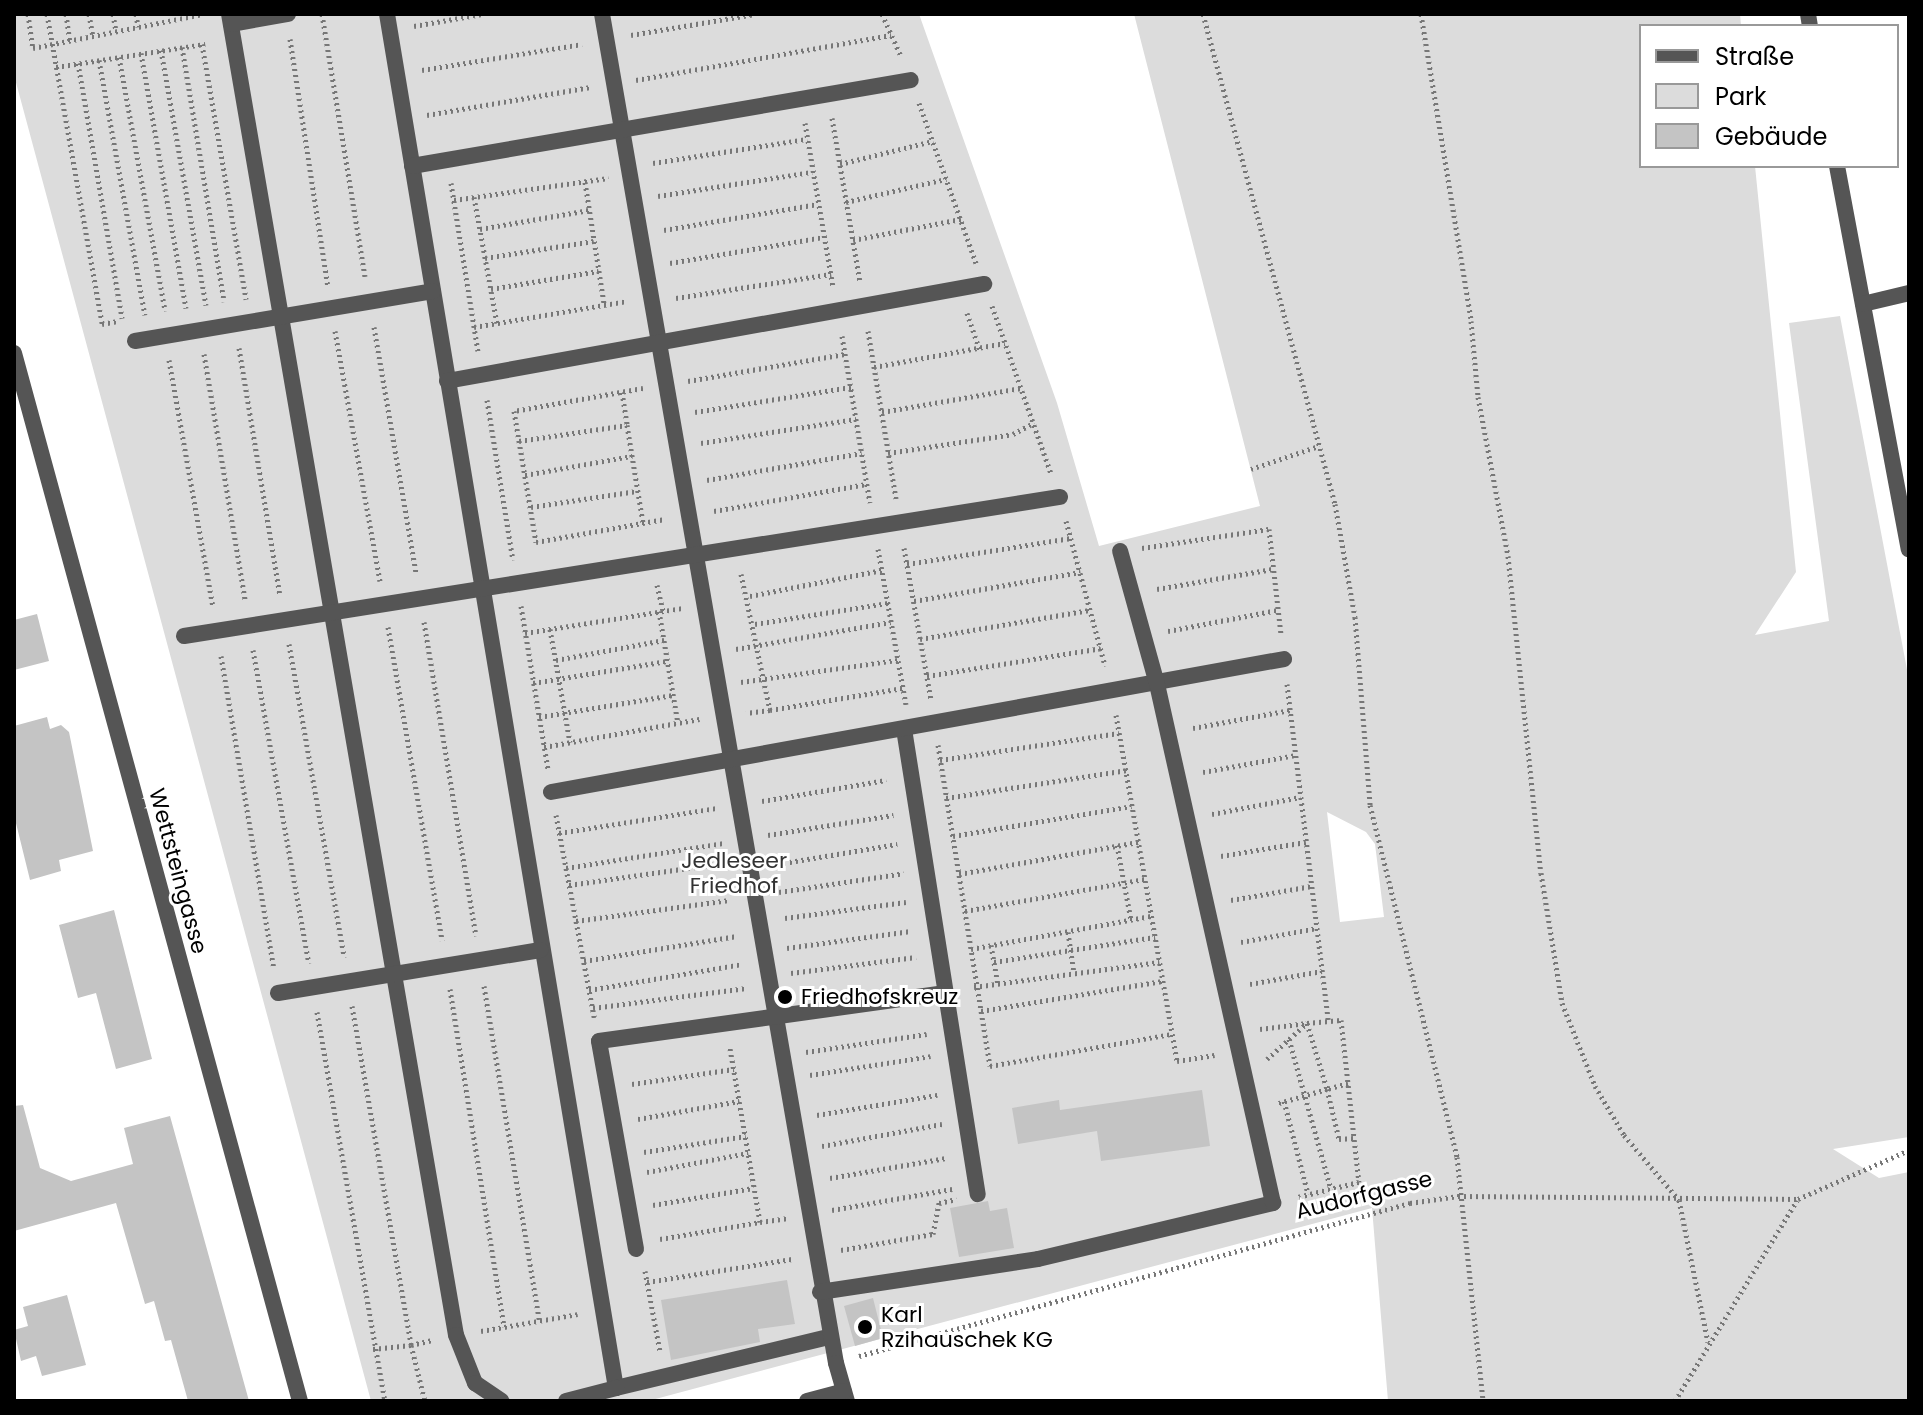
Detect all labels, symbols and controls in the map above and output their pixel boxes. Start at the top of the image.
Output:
legend [1639,24,1899,168]
text: Straße [1715,40,1794,73]
text: Park [1715,80,1766,113]
text: Gebäude [1715,120,1827,153]
street label: Wettsteingasse [143,785,213,957]
park label: Jedleseer Friedhof [681,847,787,898]
place label: Friedhofskreuz [801,984,958,1010]
marker: Friedhofskreuz [776,988,794,1006]
street label: Audorfgasse [1293,1165,1435,1225]
place label: Karl Rzihauschek KG [881,1301,1053,1352]
marker: Karl Rzihauschek KG [856,1318,874,1336]

